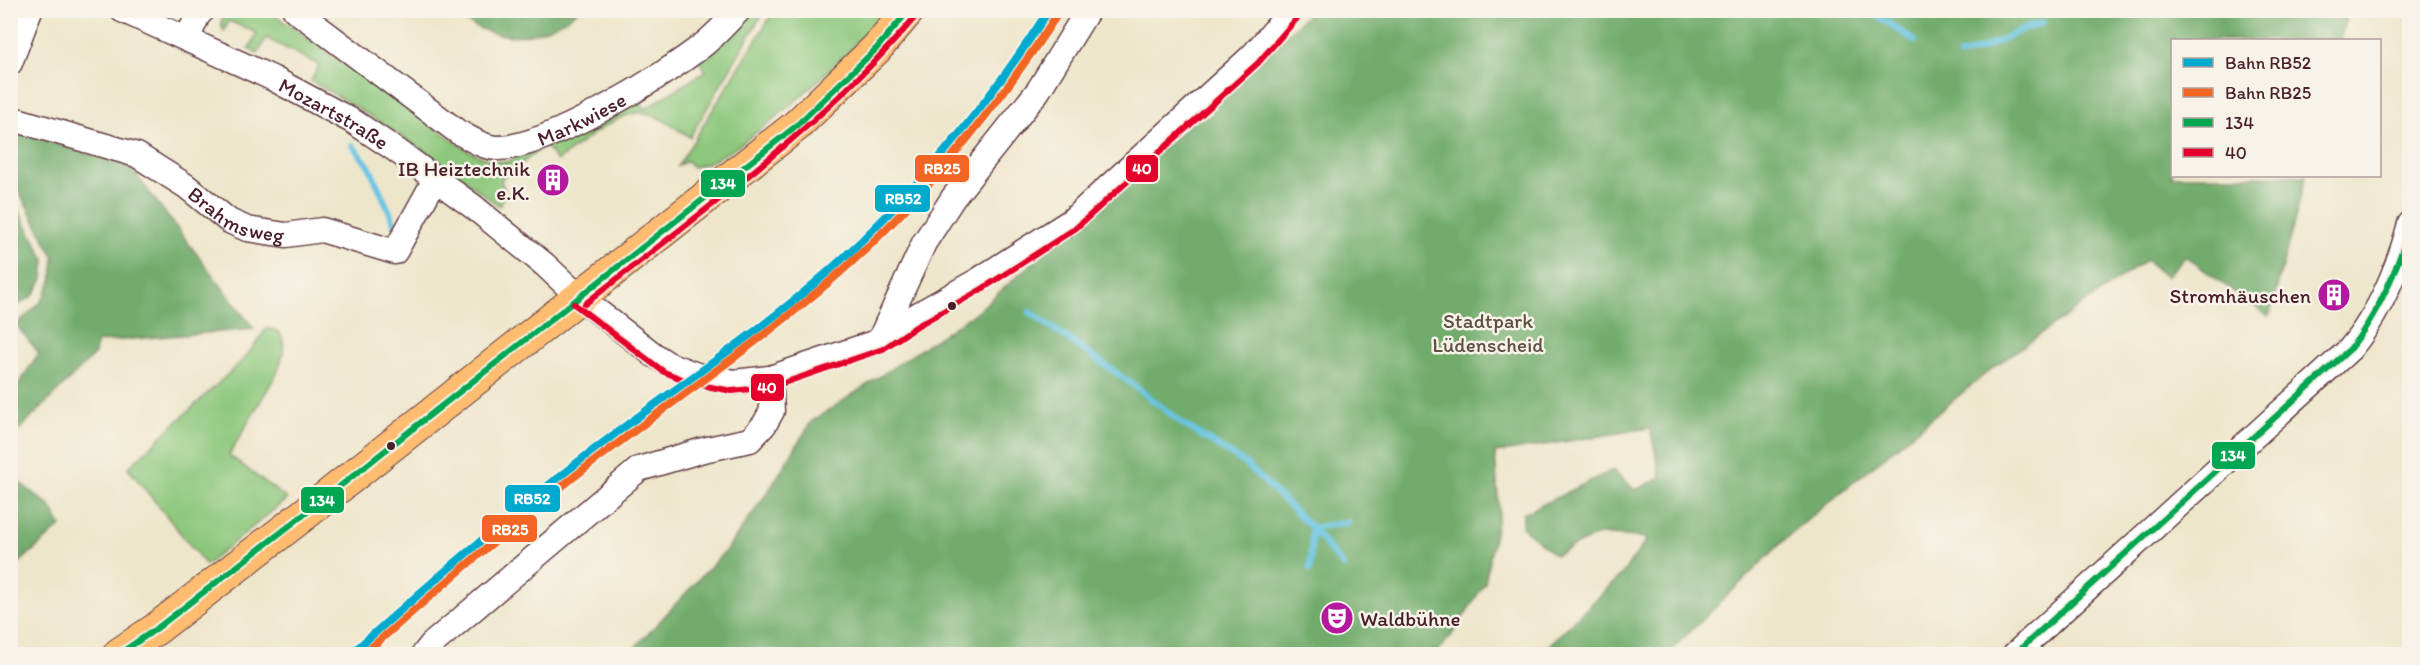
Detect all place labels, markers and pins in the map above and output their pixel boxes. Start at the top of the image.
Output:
place label: IB Heiztechnik e.K. [398,156,530,205]
building icon: IB Heiztechnik e.K. [535,162,571,198]
building icon: Stromhäuschen [2316,277,2352,313]
place label: Stromhäuschen [2169,283,2311,308]
unlabelled marker [946,300,958,312]
unlabelled marker [385,440,397,452]
theatre icon: Waldbühne [1319,600,1355,636]
place label: Waldbühne [1360,606,1460,631]

